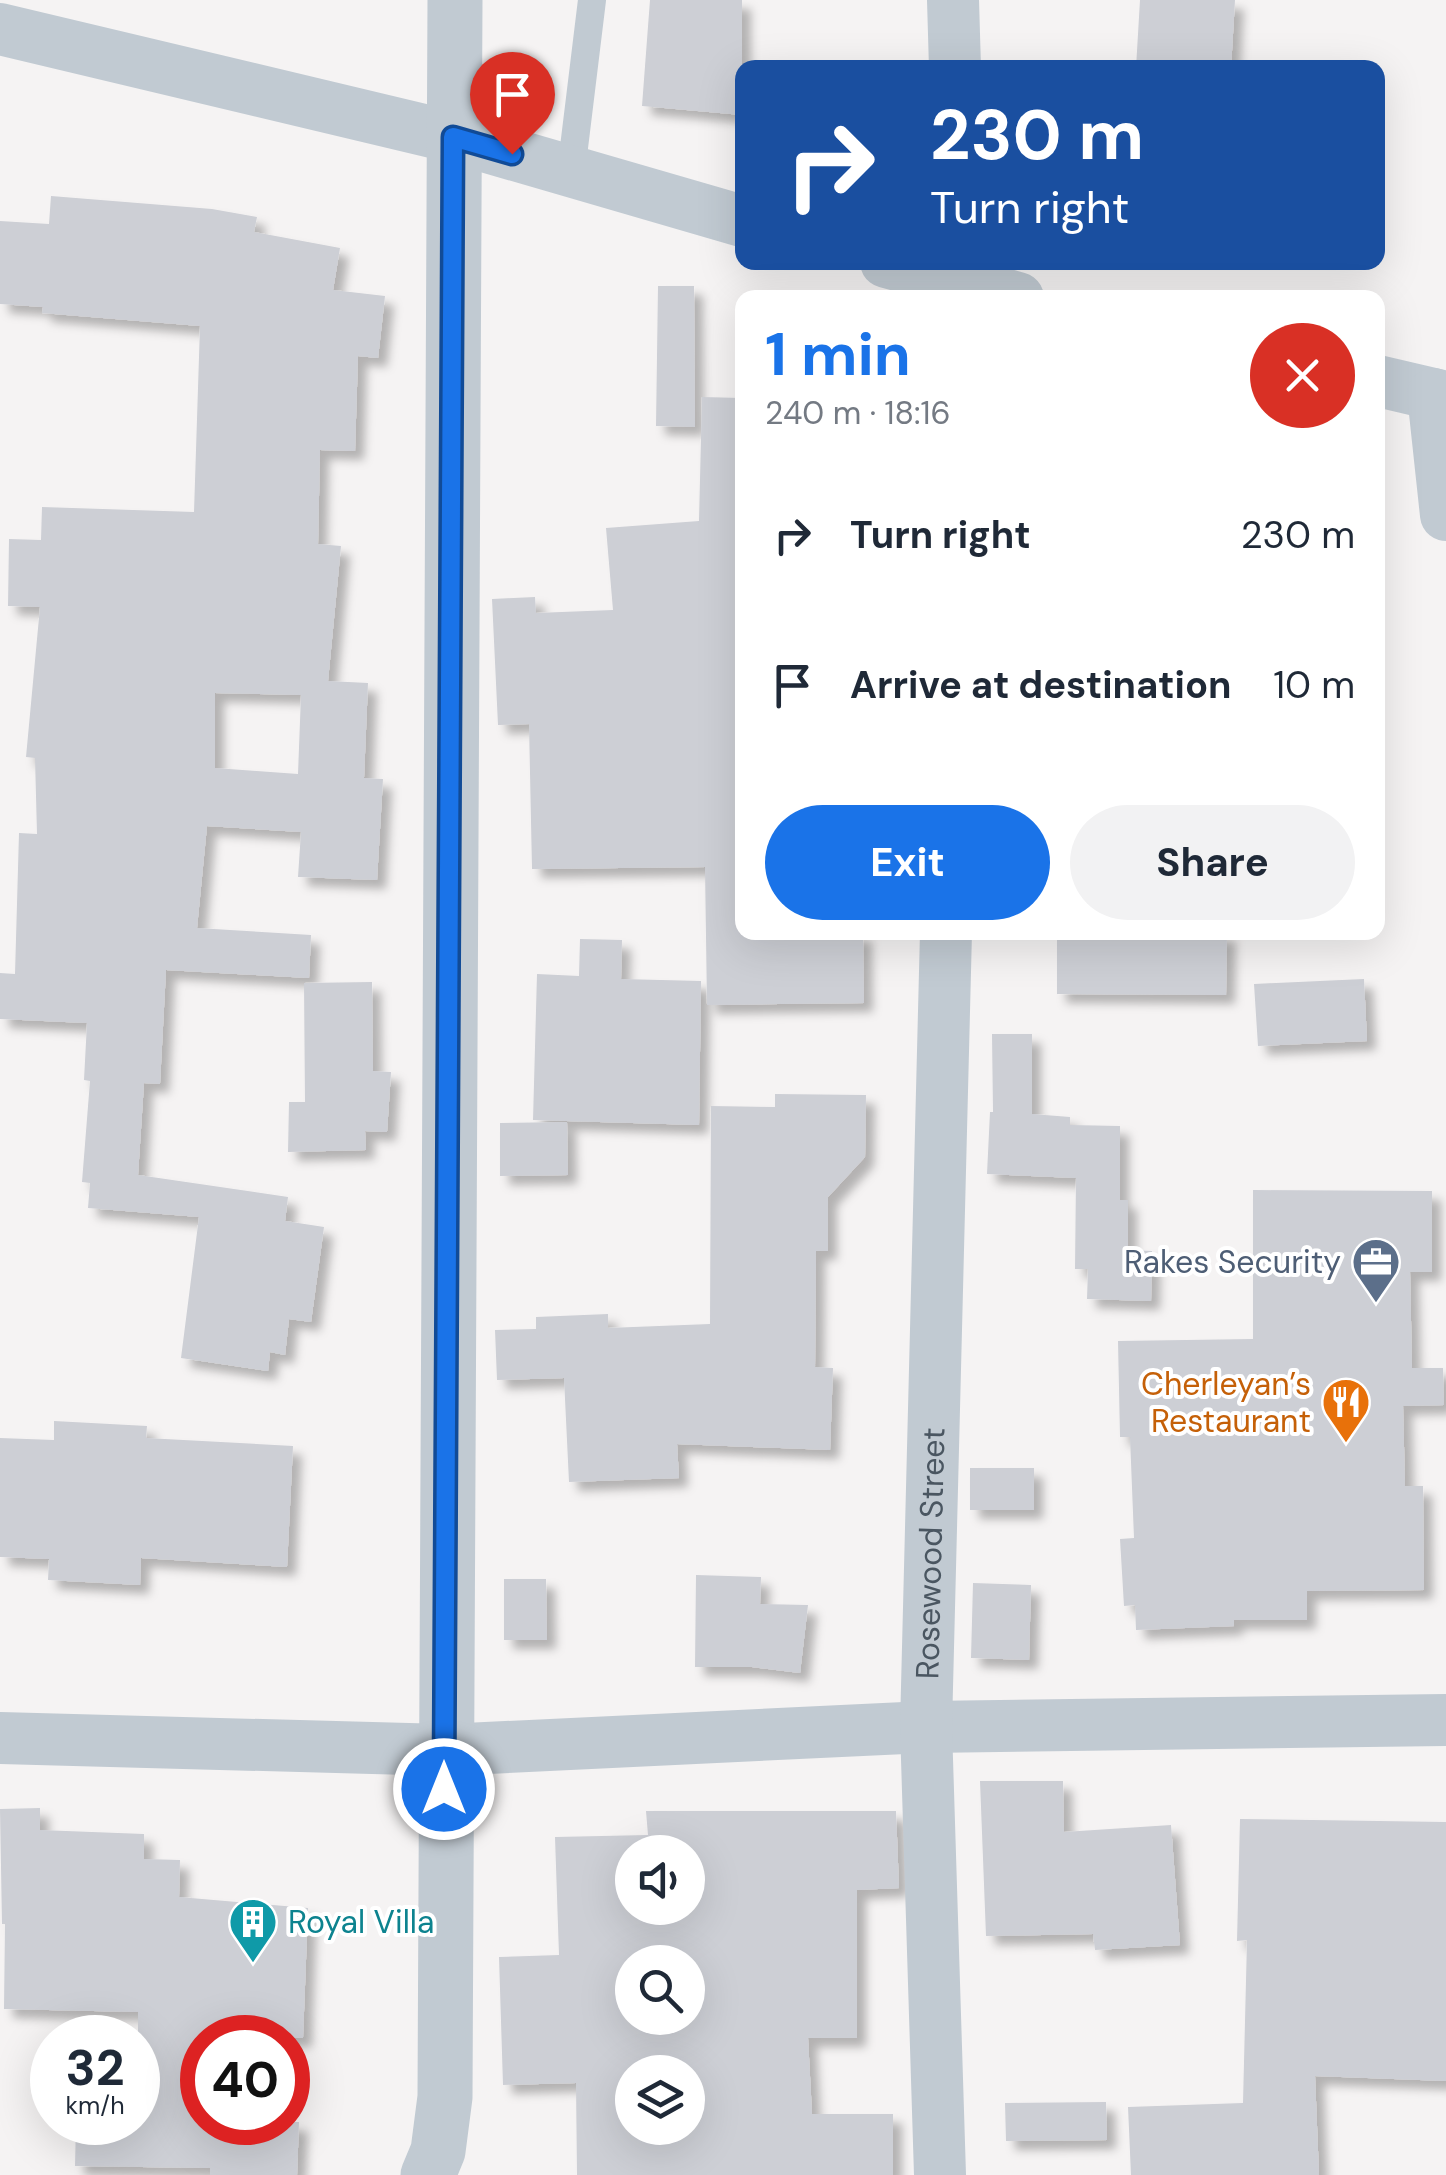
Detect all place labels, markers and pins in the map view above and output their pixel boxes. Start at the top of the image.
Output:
pin [470,52,555,155]
office icon: Rakes Security [1350,1236,1402,1304]
place label: Rakes Security [1124,1241,1341,1283]
place label: Cherleyan’s Restaurant [1141,1363,1311,1442]
restaurant icon: Cherleyan’s Restaurant [1320,1376,1372,1444]
building icon: Royal Villa [227,1896,279,1964]
place label: Royal Villa [288,1901,434,1943]

